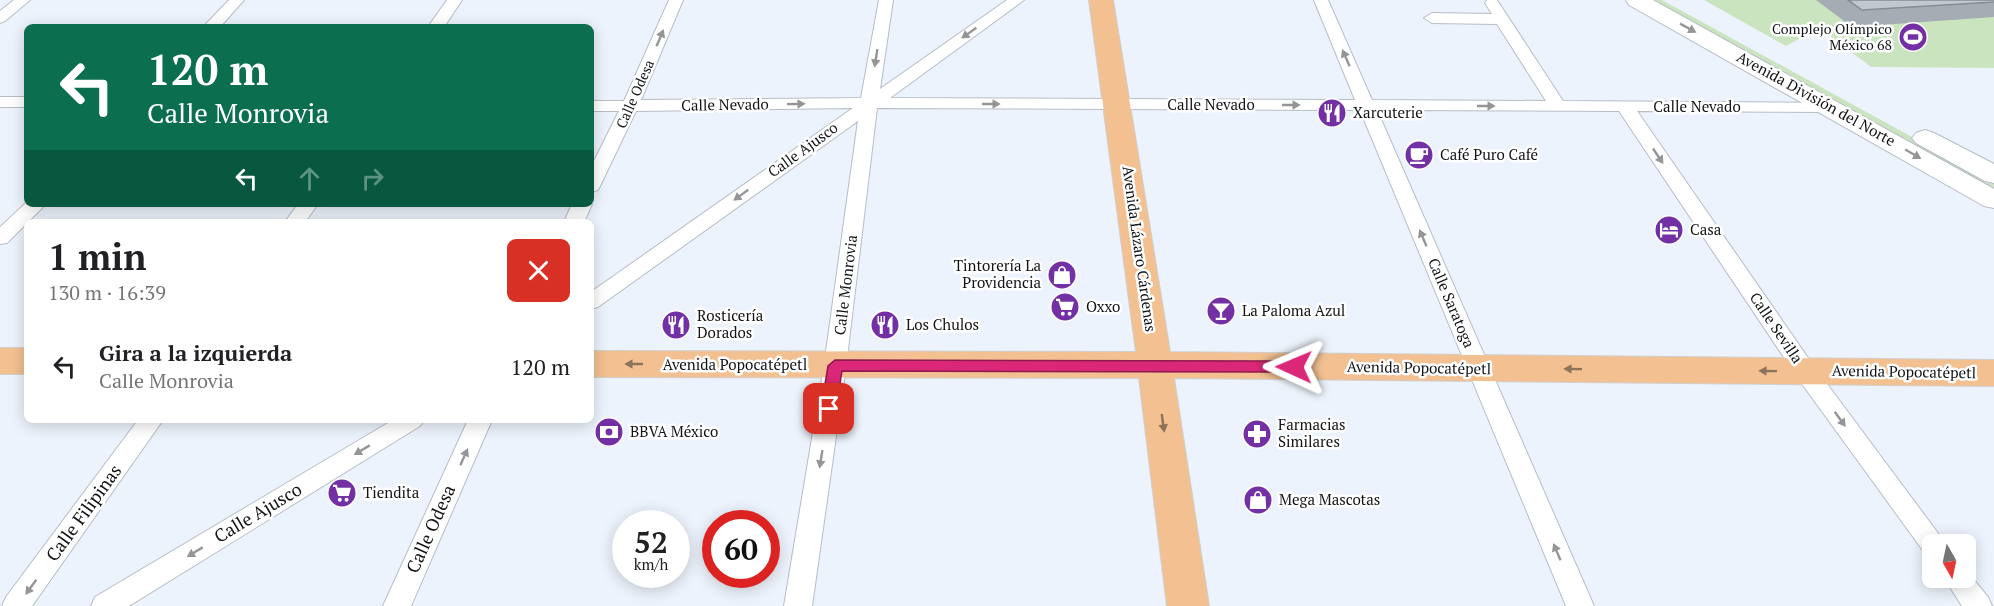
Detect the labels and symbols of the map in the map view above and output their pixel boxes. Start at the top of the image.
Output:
place label: Complejo Olímpico México 68 [1772,19,1892,54]
sports icon: Complejo Olímpico México 68 [1897,21,1929,53]
one-way arrow [1680,23,1697,33]
one-way arrow [961,27,977,39]
one-way arrow [655,29,665,47]
street label: Avenida División del Norte [1734,46,1899,150]
one-way arrow [872,48,881,67]
one-way arrow [1342,50,1351,67]
street label: Calle Odesa [611,56,658,131]
street label: Calle Nevado [681,93,769,115]
street label: Calle Nevado [1167,94,1255,114]
street label: Calle Nevado [1653,96,1741,116]
restaurant icon: Xarcuterie [1316,97,1348,129]
one-way arrow [787,99,806,109]
one-way arrow [982,99,1001,109]
one-way arrow [1282,101,1301,110]
one-way arrow [1477,101,1496,111]
place label: Xarcuterie [1353,102,1423,122]
street label: Calle Ajusco [763,117,841,181]
cafe icon: Café Puro Café [1403,139,1435,171]
place label: Café Puro Café [1440,144,1538,164]
one-way arrow [1652,147,1664,163]
one-way arrow [1905,149,1922,159]
street label: Avenida Lázaro Cárdenas [1118,165,1162,333]
one-way arrow [733,188,749,200]
hotel icon: Casa [1653,214,1685,246]
place label: Casa [1690,219,1722,239]
one-way arrow [1418,228,1428,246]
street label: Calle Monrovia [829,233,861,336]
place label: Tintorería La Providencia [954,255,1041,292]
street label: Calle Saratoga [1424,255,1480,351]
shop icon: Tintorería La Providencia [1046,259,1078,291]
street label: Calle Sevilla [1746,288,1808,367]
supermarket icon: Oxxo [1049,291,1081,323]
bar icon: La Paloma Azul [1205,295,1237,327]
place label: Oxxo [1086,296,1120,316]
place label: La Paloma Azul [1242,300,1345,320]
place label: Rosticería Dorados [697,305,764,342]
restaurant icon: Rosticería Dorados [660,309,692,341]
restaurant icon: Los Chulos [869,309,901,341]
place label: Los Chulos [906,314,979,334]
position arrow [1262,335,1326,399]
street label: Avenida Popocatépetl [663,354,807,374]
street label: Avenida Popocatépetl [1347,356,1491,378]
one-way arrow [625,359,644,369]
street label: Avenida Popocatépetl [1832,360,1976,382]
one-way arrow [1563,364,1582,374]
one-way arrow [1758,366,1777,376]
pin [803,383,854,434]
one-way arrow [1834,410,1846,426]
one-way arrow [1158,414,1167,433]
place label: Farmacias Similares [1278,414,1346,451]
bank icon: BBVA México [593,416,625,448]
pharmacy icon: Farmacias Similares [1241,418,1273,450]
place label: BBVA México [630,421,718,441]
one-way arrow [354,445,370,456]
one-way arrow [459,447,469,465]
one-way arrow [816,450,825,469]
street label: Calle Filipinas [40,459,126,566]
street label: Calle Ajusco [209,477,306,548]
supermarket icon: Tiendita [326,477,358,509]
street label: Calle Odesa [400,481,460,577]
place label: Tiendita [363,482,420,502]
shop icon: Mega Mascotas [1242,484,1274,516]
place label: Mega Mascotas [1279,489,1380,509]
speed limit sign: 60 [702,510,780,588]
north arrow [1922,534,1976,588]
one-way arrow [1552,543,1562,561]
one-way arrow [187,546,203,557]
one-way arrow [25,579,37,594]

